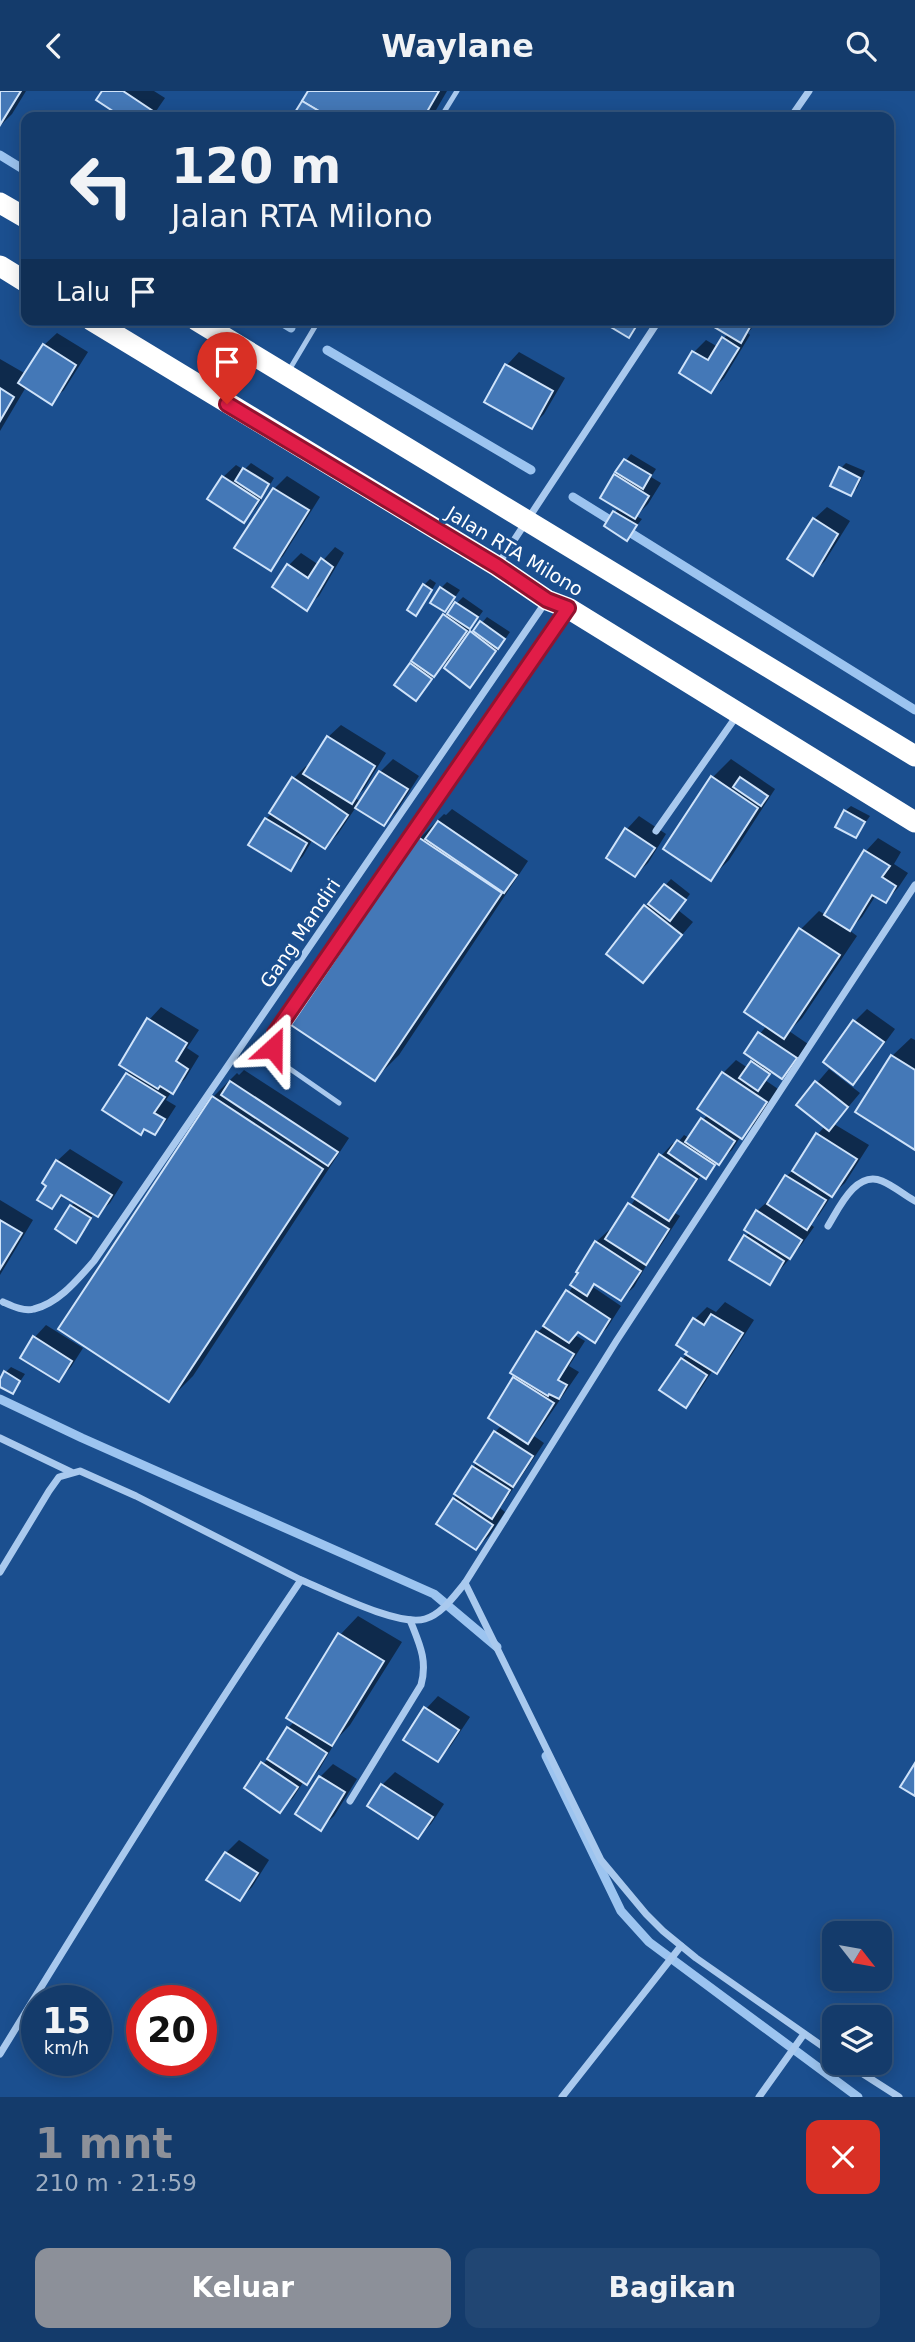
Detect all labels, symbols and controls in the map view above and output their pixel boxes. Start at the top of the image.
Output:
icon: back [35,27,73,65]
text: Waylane [381,27,534,65]
icon: search [842,27,880,65]
text: 120 m [171,138,341,195]
icon: left [56,140,147,231]
text: Jalan RTA Milono [171,197,433,235]
icon: arrive [124,273,162,311]
text: Lalu [56,277,110,307]
pin [197,332,257,404]
icon: arrive [208,343,246,381]
street label: Jalan RTA Milono [442,501,587,600]
street label: Gang Mandiri [255,874,345,992]
position arrow [236,1011,310,1085]
north arrow [822,1921,892,1991]
map controls [822,1921,892,2075]
speed limit sign: 20 [126,1985,217,2076]
text: 15 [42,2001,91,2041]
button: layers [822,2005,892,2075]
text: km/h [44,2037,89,2058]
text: 1 mnt [35,2119,173,2168]
button: close [806,2120,880,2194]
text: 210 m · 21:59 [35,2170,197,2196]
button: Keluar [35,2248,451,2328]
button: Bagikan [465,2248,880,2328]

